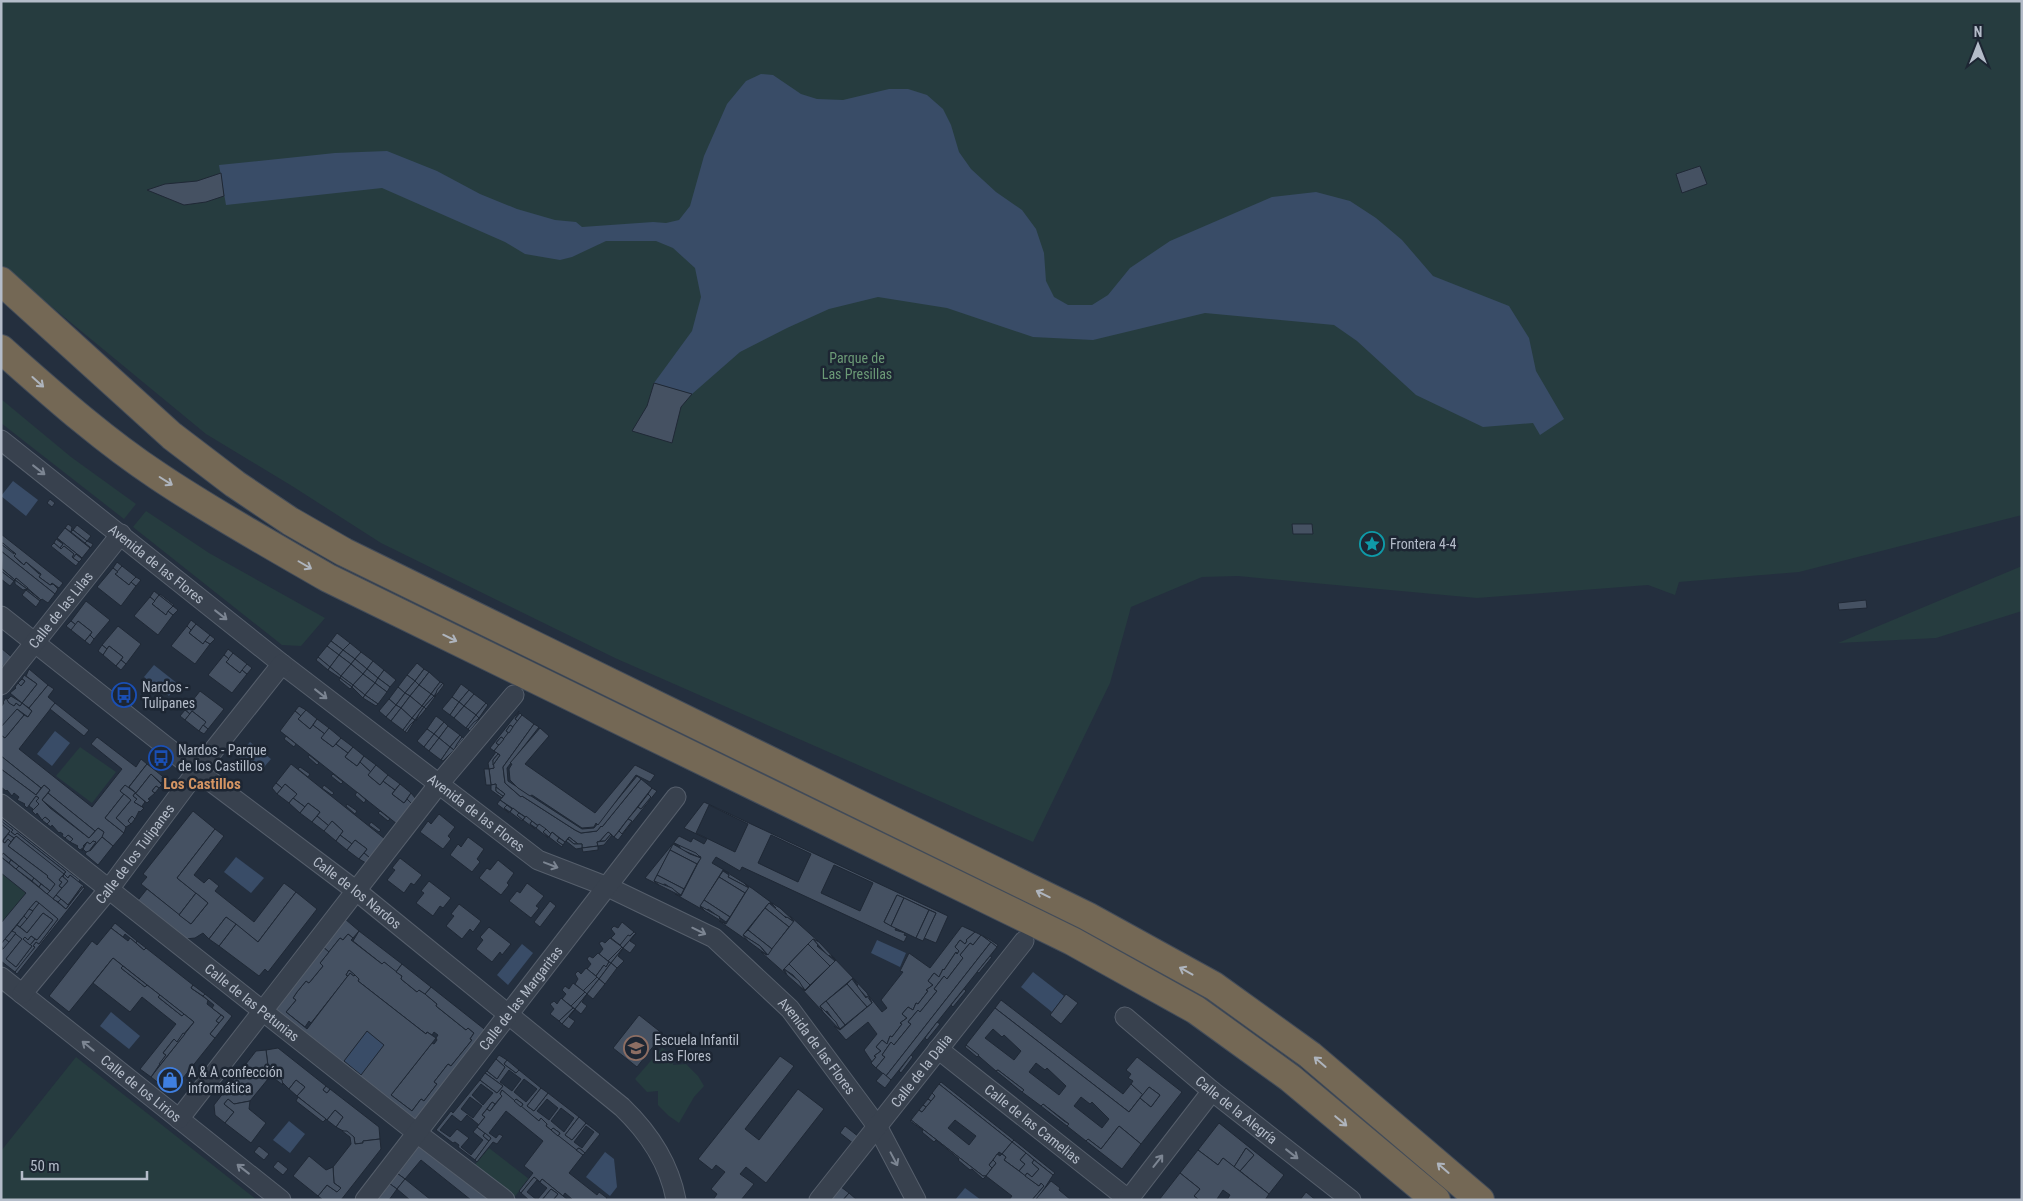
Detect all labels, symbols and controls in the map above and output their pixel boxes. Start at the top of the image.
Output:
north arrow [1953,20,2003,70]
text: N [1974,24,1982,40]
park label: Parque de Las Presillas [822,350,892,382]
one-way arrow [31,376,44,387]
one-way arrow [33,464,46,475]
one-way arrow [158,477,172,487]
street label: Avenida de las Flores [106,521,208,607]
place icon: Frontera 4-4 [1359,531,1385,557]
place label: Frontera 4-4 [1390,536,1456,552]
one-way arrow [297,561,312,570]
street label: Calle de las Lilas [25,568,96,651]
one-way arrow [214,610,227,621]
one-way arrow [442,634,457,643]
place label: Nardos - Tulipanes [142,679,195,711]
bus stop icon: Nardos - Tulipanes [111,682,137,708]
one-way arrow [314,689,328,699]
place label: Nardos - Parque de los Castillos [178,742,267,774]
bus stop icon: Nardos - Parque de los Castillos [148,745,174,771]
street label: Avenida de las Flores [425,771,528,855]
district label: Los Castillos [163,775,241,793]
street label: Calle de los Tulipanes [92,801,177,907]
street label: Calle de los Nardos [310,853,404,932]
one-way arrow [543,861,558,870]
one-way arrow [1036,889,1051,898]
one-way arrow [691,927,706,936]
street label: Calle de las Margaritas [476,943,566,1053]
street label: Calle de las Petunias [202,960,302,1045]
one-way arrow [1179,965,1193,975]
street label: Avenida de las Flores [775,994,859,1097]
street label: Calle de la Dalia [888,1031,955,1110]
place label: Escuela Infantil Las Flores [654,1032,739,1064]
school or university icon: Escuela Infantil Las Flores [623,1035,649,1061]
one-way arrow [82,1041,95,1052]
street label: Calle de los Lirios [98,1052,184,1125]
one-way arrow [1313,1057,1326,1068]
place label: A & A confección informática [188,1064,282,1096]
shop icon: A & A confección informática [157,1067,183,1093]
street label: Calle de la Alegría [1192,1073,1280,1147]
street label: Calle de las Camelias [981,1081,1084,1167]
one-way arrow [1334,1115,1347,1126]
scale bar [22,1148,148,1180]
one-way arrow [1285,1148,1298,1159]
one-way arrow [889,1151,899,1166]
one-way arrow [1152,1155,1163,1168]
text: 50 m [30,1157,60,1175]
one-way arrow [1437,1163,1450,1174]
one-way arrow [236,1164,249,1175]

